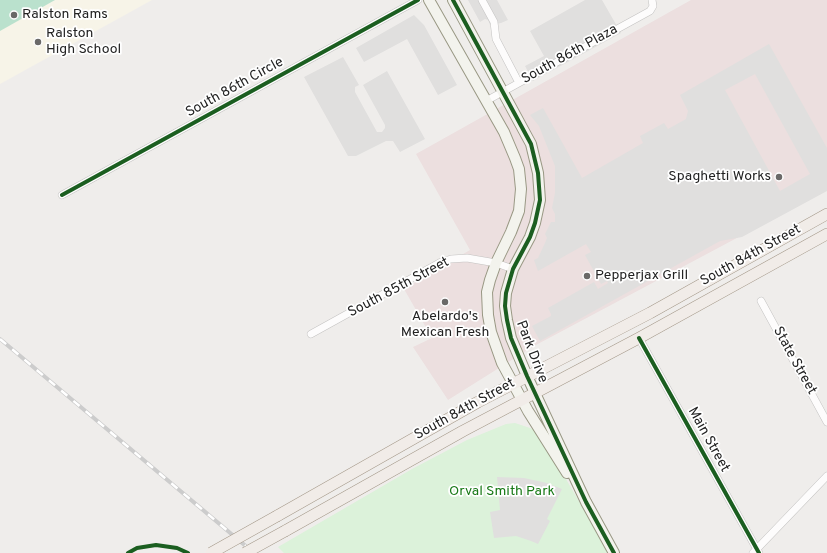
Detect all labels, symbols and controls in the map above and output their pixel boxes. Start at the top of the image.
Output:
place label: Ralston Rams [22,7,108,23]
marker: Ralston Rams [9,10,19,20]
street label: South 86th Plaza [519,22,621,88]
place label: Ralston High School [46,26,121,58]
marker: Ralston High School [33,37,43,47]
street label: South 86th Circle [183,54,287,122]
place label: Spaghetti Works [668,169,771,185]
marker: Spaghetti Works [774,172,784,182]
street label: South 84th Street [698,222,804,290]
street label: South 85th Street [346,254,452,322]
place label: Pepperjax Grill [595,268,688,284]
marker: Pepperjax Grill [582,271,592,281]
marker: Abelardo's Mexican Fresh [440,297,450,307]
place label: Abelardo's Mexican Fresh [401,309,489,342]
street label: Park Drive [511,318,551,386]
street label: State Street [768,324,820,398]
street label: South 84th Street [412,376,518,444]
street label: Main Street [683,405,733,475]
park label: Orval Smith Park [449,484,555,500]

